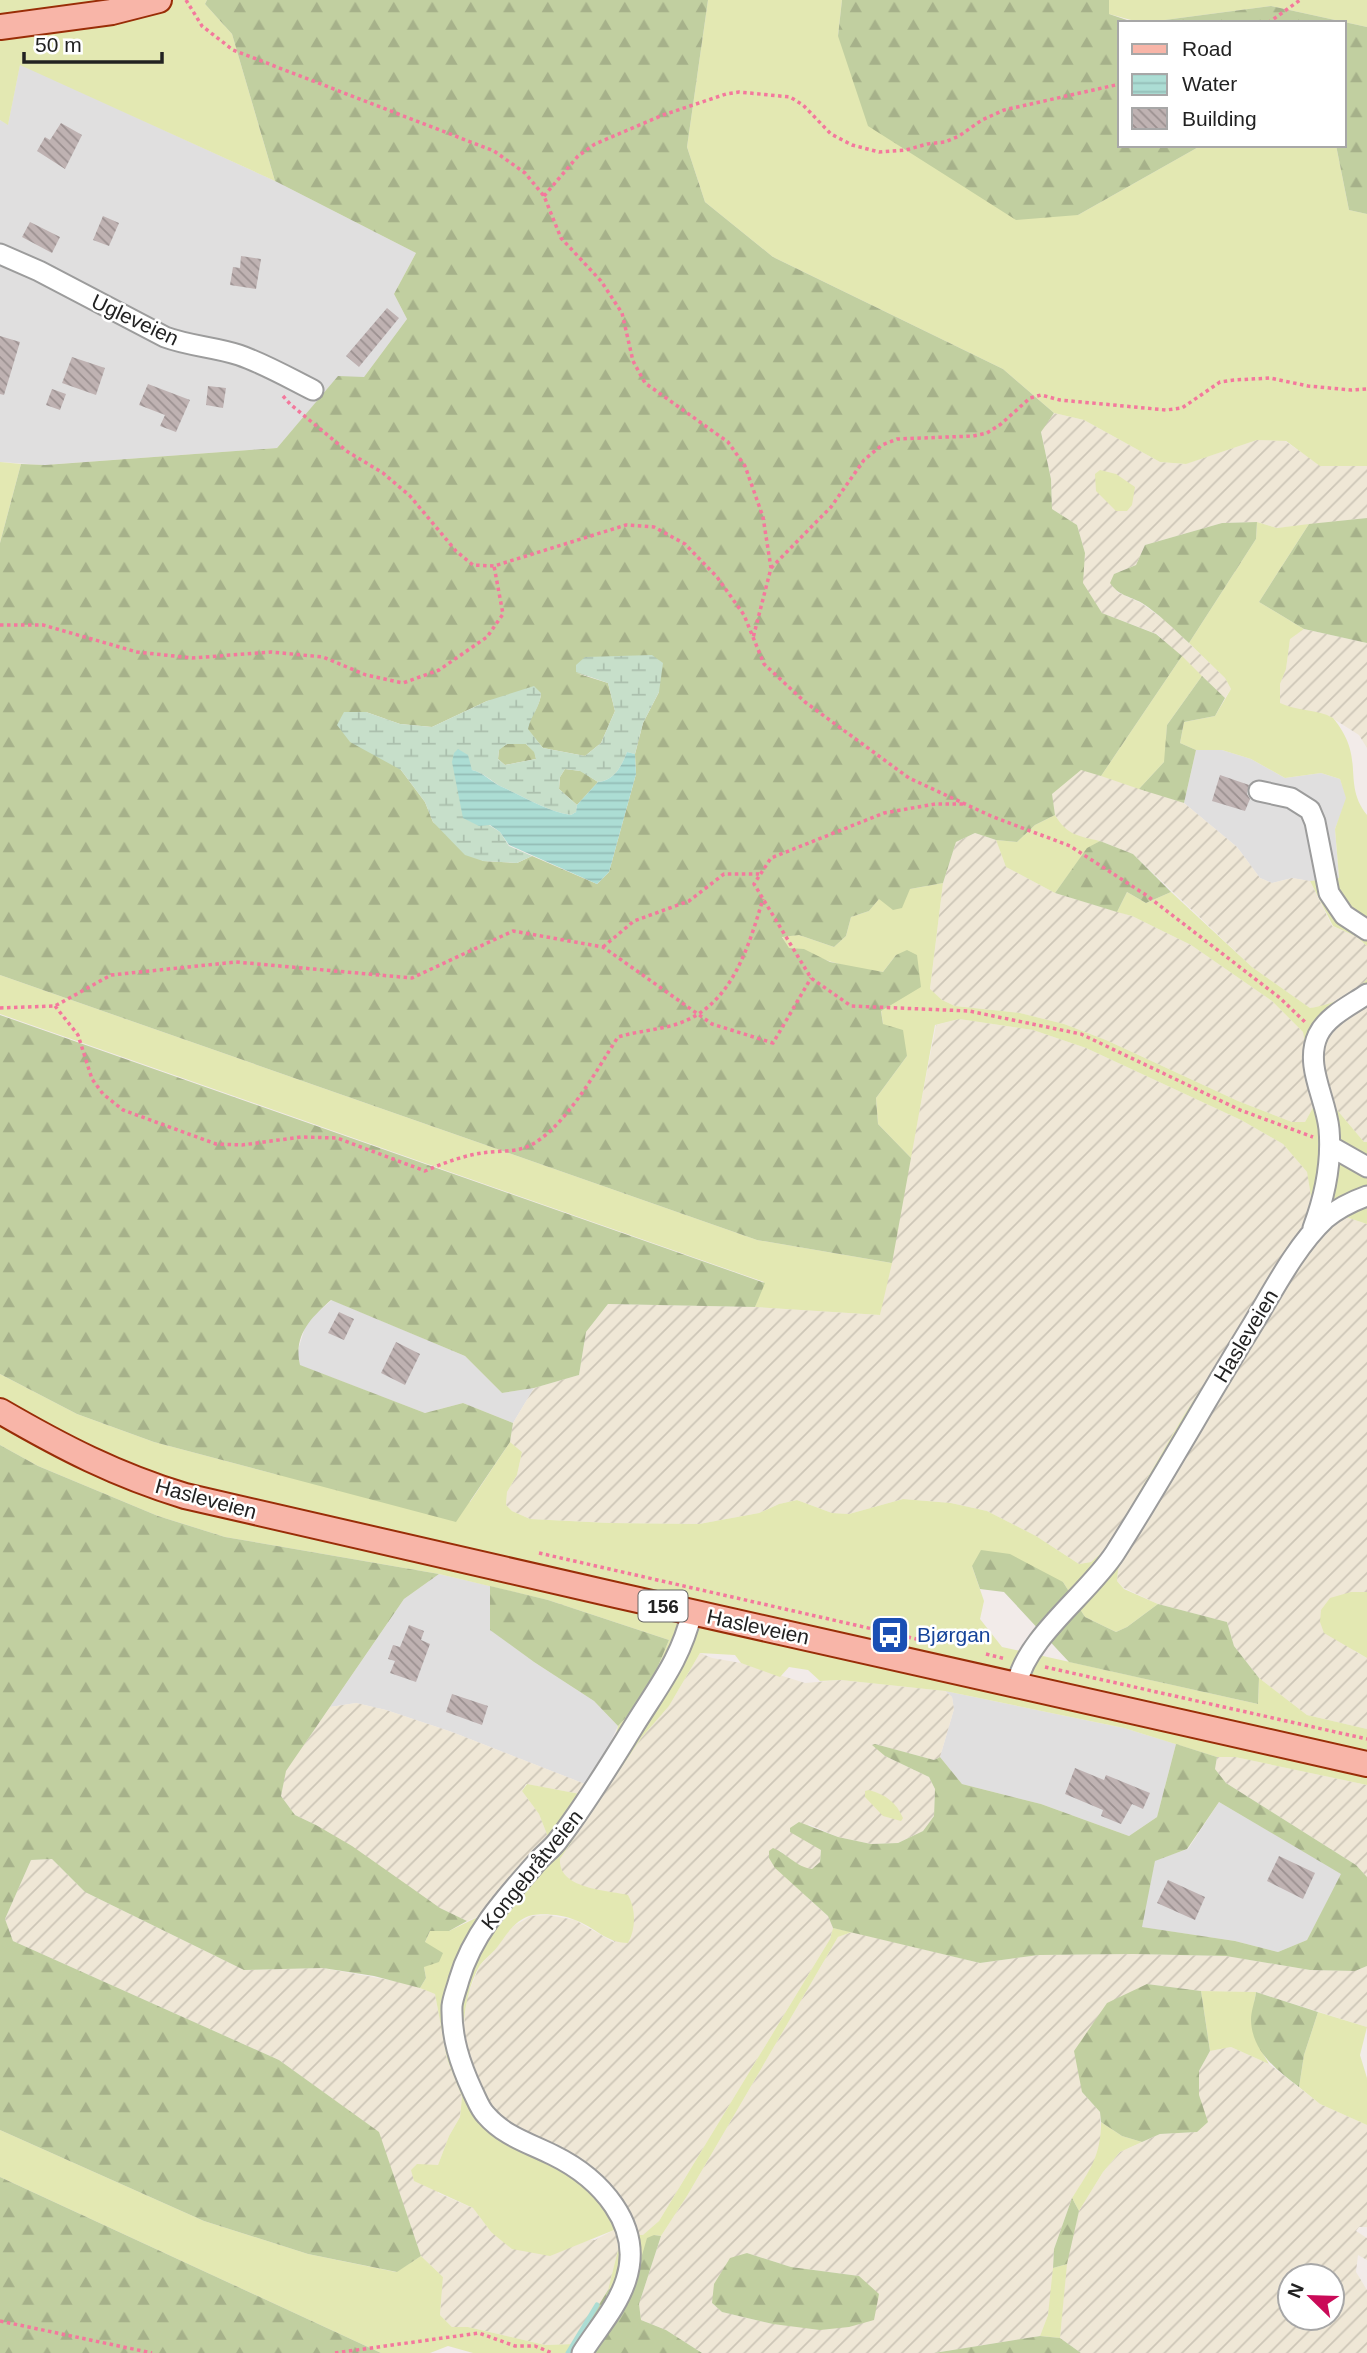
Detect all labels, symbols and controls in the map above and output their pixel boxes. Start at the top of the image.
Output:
scale bar [24,21,163,65]
legend [1118,21,1346,147]
text: 50 m [35,33,82,56]
text: Road [1182,37,1232,60]
text: Water [1182,72,1237,95]
text: Building [1182,107,1257,130]
street label: Ugleveien [88,289,182,350]
street label: Hasleveien [1209,1285,1282,1386]
street label: Hasleveien [153,1474,259,1523]
road number: 156 [638,1590,688,1622]
street label: Hasleveien [705,1604,811,1649]
bus stop icon: Bjørgan [869,1614,911,1656]
place label: Bjørgan [917,1623,991,1646]
street label: Kongebråtveien [476,1805,587,1934]
north arrow [1276,2262,1346,2332]
text: N [1283,2280,1308,2301]

